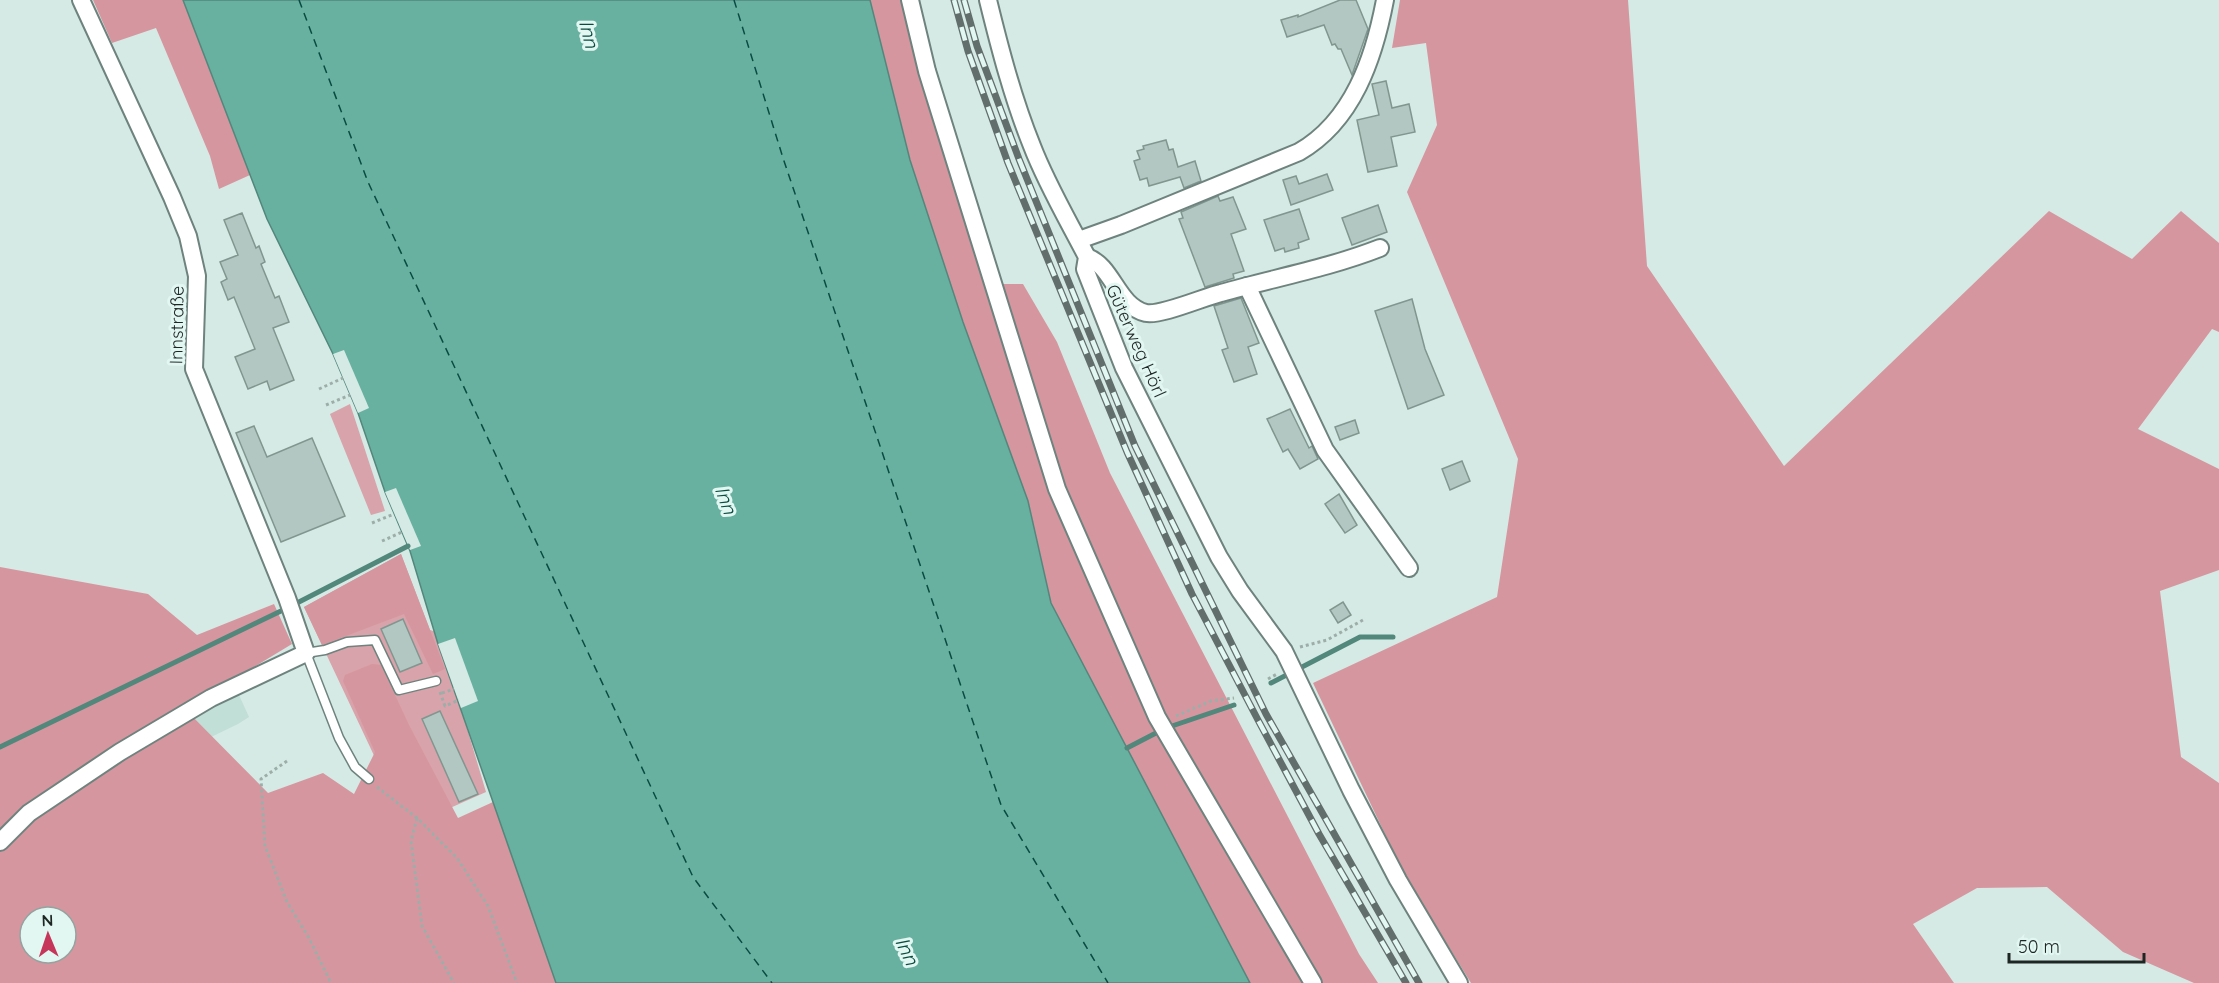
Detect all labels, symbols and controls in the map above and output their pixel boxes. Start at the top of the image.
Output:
water label: Inn [574,17,605,51]
street label: Güterweg Hörl [1101,281,1172,401]
street label: Innstraße [164,286,189,364]
water label: Inn [710,482,743,518]
north arrow [18,905,78,965]
text: N [41,910,54,930]
scale bar [2009,926,2144,964]
water label: Inn [890,933,925,969]
text: 50 m [2018,935,2060,958]

